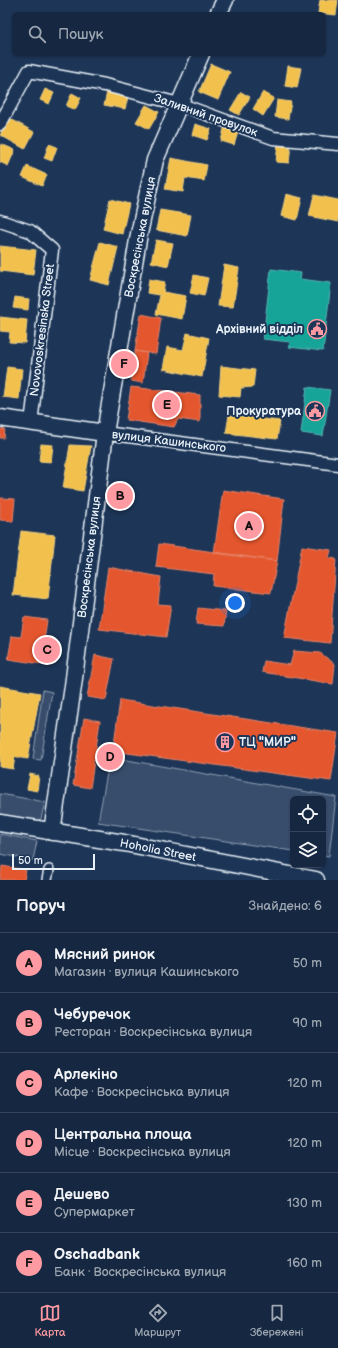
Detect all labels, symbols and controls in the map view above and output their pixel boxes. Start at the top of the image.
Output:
search box [12,12,326,56]
icon: search [26,23,48,45]
text: Пошук [58,25,104,44]
street label: Заливний провулок [152,91,260,140]
street label: Воскресінська вулиця [121,175,160,299]
street label: Novovoskresinska Street [27,263,58,397]
public building icon: Архівний відділ [306,318,328,340]
place label: Архівний відділ [215,322,303,337]
pin: F [111,349,137,379]
pin: E [154,390,180,420]
public building icon: Прокуратура [304,400,326,422]
place label: Прокуратура [226,404,302,419]
street label: вулиця Кашинського [111,427,227,456]
pin: B [107,481,133,511]
street label: Воскресінська вулиця [75,495,104,619]
pin: A [236,511,262,541]
your location [225,593,245,613]
pin: C [34,635,60,665]
building icon: ТЦ "МИР" [214,731,236,753]
place label: ТЦ "МИР" [239,735,296,750]
pin: D [97,742,123,772]
map controls [290,796,326,868]
button: locate [290,796,326,832]
button: layers [290,832,326,868]
street label: Hoholia Street [119,836,198,865]
scale bar [12,852,95,871]
text: 50 m [18,854,43,867]
text: Поруч [16,896,66,916]
text: Знайдено: 6 [249,898,322,914]
text: Мясний ринок [54,945,155,964]
text: A [25,955,33,971]
text: 50 m [293,955,322,971]
text: Магазин · вулиця Кашинського [54,964,239,980]
text: Чебуречок [54,1005,130,1024]
text: B [24,1015,34,1031]
text: 90 m [293,1015,322,1031]
text: Ресторан · Воскресінська вулиця [54,1024,252,1040]
text: Арлекіно [54,1065,118,1084]
text: C [24,1075,34,1091]
text: 120 m [287,1075,322,1091]
text: Кафе · Воскресінська вулиця [54,1084,230,1100]
text: Центральна площа [54,1125,191,1144]
text: D [24,1135,34,1151]
text: 120 m [287,1135,322,1151]
text: Місце · Воскресінська вулиця [54,1144,231,1160]
text: Дешево [54,1185,110,1204]
text: E [25,1195,33,1211]
text: 130 m [287,1195,322,1211]
text: Супермаркет [54,1204,135,1220]
text: Oschadbank [54,1245,140,1264]
text: F [25,1255,33,1271]
text: 160 m [287,1255,322,1271]
text: Банк · Воскресінська вулиця [54,1264,226,1280]
tab: Карта [34,1302,65,1339]
tab: Маршрут [134,1302,181,1339]
tab: Збережені [250,1302,304,1339]

